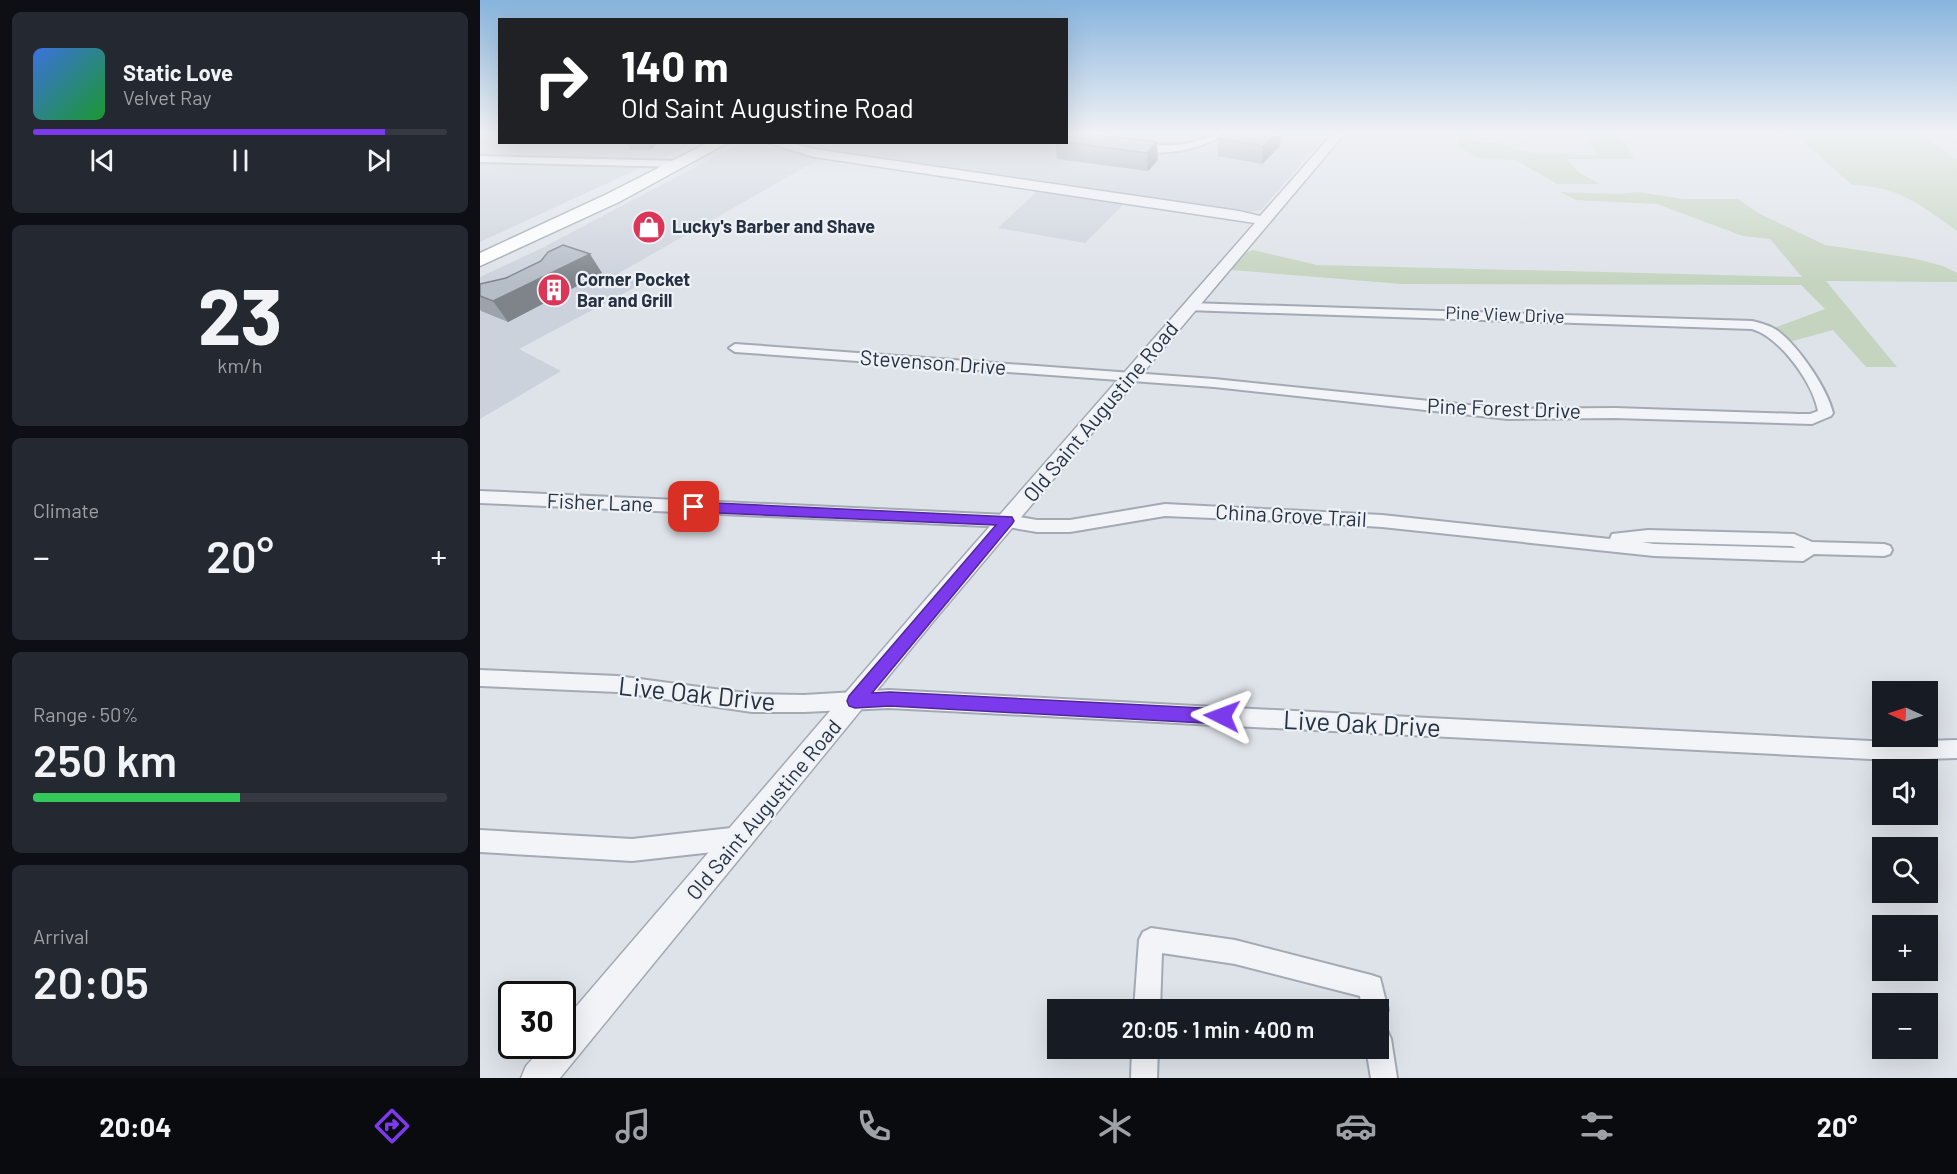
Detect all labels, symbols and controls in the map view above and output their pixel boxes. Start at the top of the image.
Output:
text: 140 m [621,40,729,90]
icon: right [522,42,600,120]
text: Static Love [123,59,233,85]
text: Velvet Ray [123,85,212,109]
text: Old Saint Augustine Road [621,91,914,123]
icon: previous [86,144,119,177]
icon: pause [224,144,257,177]
icon: next [362,144,395,177]
shop icon: Lucky's Barber and Shave [631,209,667,245]
place label: Lucky's Barber and Shave [672,215,875,237]
text: 23 [198,267,282,361]
place label: Corner Pocket Bar and Grill [577,268,690,311]
building icon: Corner Pocket Bar and Grill [536,272,572,308]
street label: Pine View Drive [1445,301,1565,327]
street label: Old Saint Augustine Road [1017,316,1183,506]
street label: Stevenson Drive [859,344,1007,379]
text: km/h [217,353,263,377]
street label: Pine Forest Drive [1427,392,1582,423]
pin [668,481,719,532]
street label: Fisher Lane [546,487,654,516]
icon: arrive [677,490,710,523]
text: Climate [33,498,99,522]
street label: China Grove Trail [1215,498,1367,531]
text: 20° [206,528,274,582]
text: − [33,536,50,576]
text: + [431,536,447,576]
street label: Live Oak Drive [617,669,777,716]
north arrow [1872,681,1938,747]
map controls [1872,681,1938,1059]
position arrow [1190,684,1254,748]
text: Range · 50% [33,702,138,726]
street label: Live Oak Drive [1282,703,1442,742]
street label: Old Saint Augustine Road [680,714,846,904]
text: 250 km [33,732,177,786]
button: sound [1872,759,1938,825]
button: search [1872,837,1938,903]
button: + [1872,915,1938,981]
text: Arrival [33,924,89,948]
text: 20:05 [33,954,149,1008]
speed limit sign: 30 [498,981,576,1059]
button: − [1872,993,1938,1059]
text: 20:05 · 1 min · 400 m [1122,1016,1314,1042]
icon: directions [371,1105,413,1147]
icon: music [612,1105,654,1147]
icon: phone [853,1105,895,1147]
icon: climate [1094,1105,1136,1147]
icon: car [1335,1105,1377,1147]
icon: filters [1576,1105,1618,1147]
text: 20:04 [100,1110,172,1142]
text: 20° [1817,1110,1857,1142]

